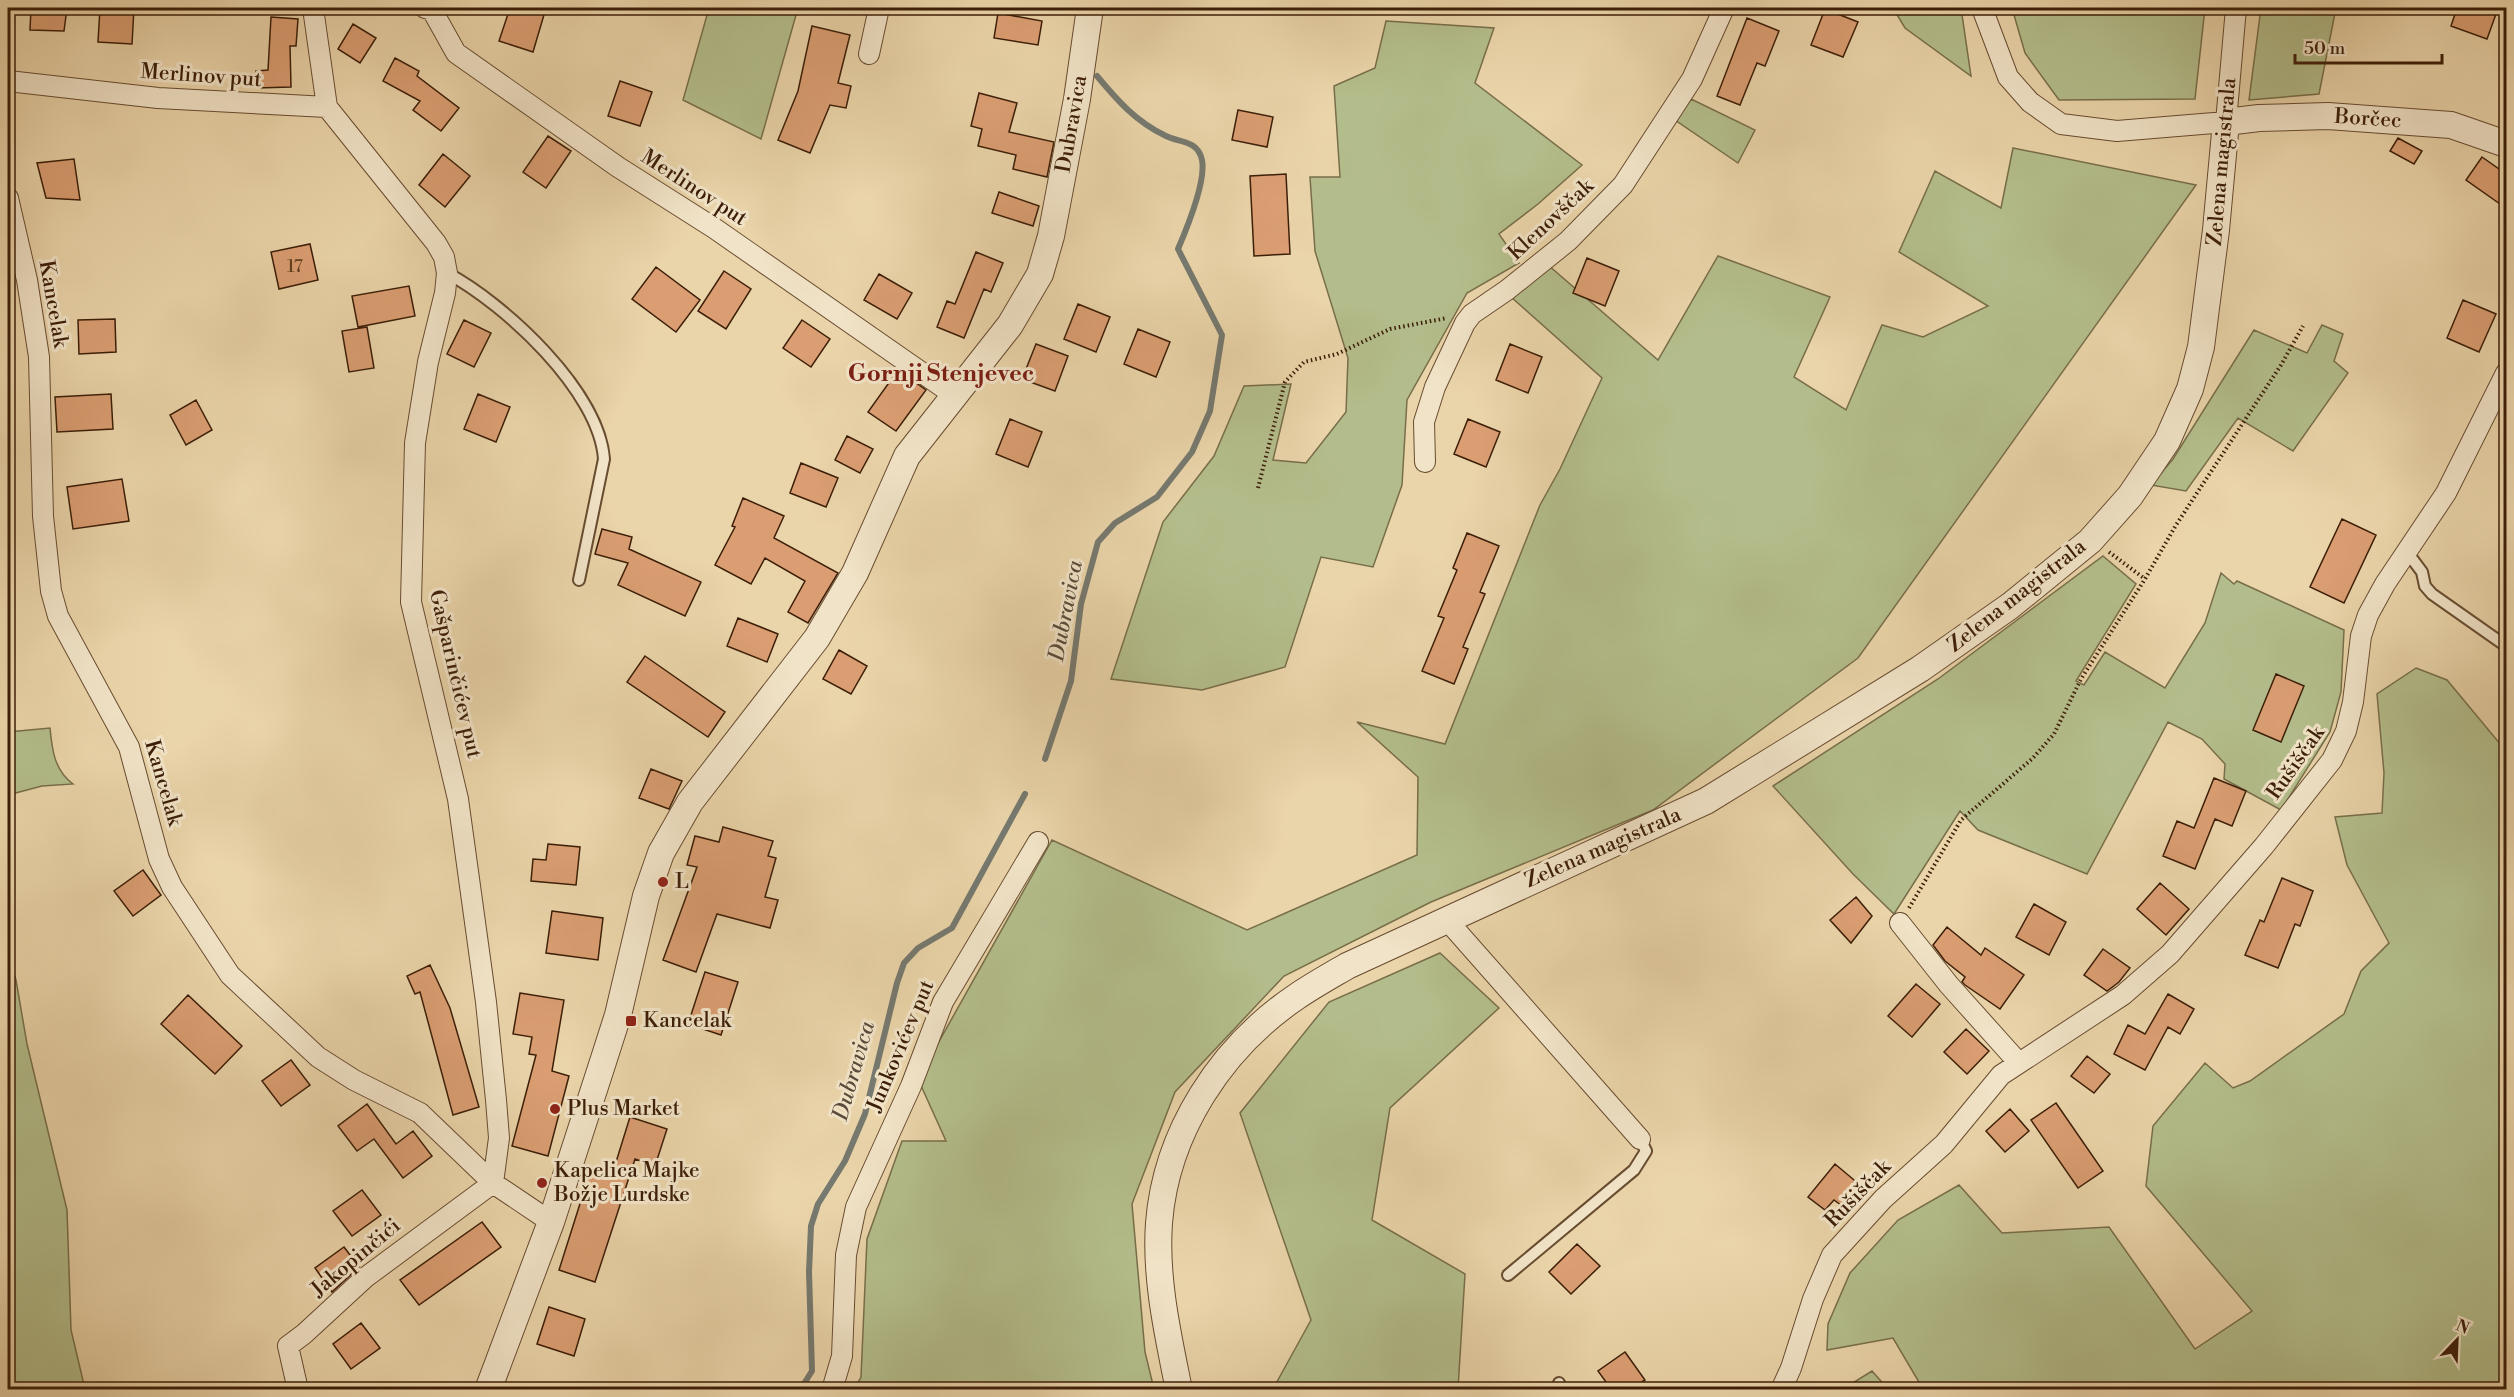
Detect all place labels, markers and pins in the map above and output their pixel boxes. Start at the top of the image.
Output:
place label: L [675,869,689,895]
marker: L [656,875,670,889]
place label: Kancelak [643,1008,732,1034]
marker: Kancelak [624,1014,638,1028]
place label: Plus Market [567,1096,680,1122]
marker: Plus Market [548,1102,562,1116]
place label: Kapelica Majke Božje Lurdske [553,1158,700,1208]
marker: Kapelica Majke Božje Lurdske [535,1176,549,1190]

